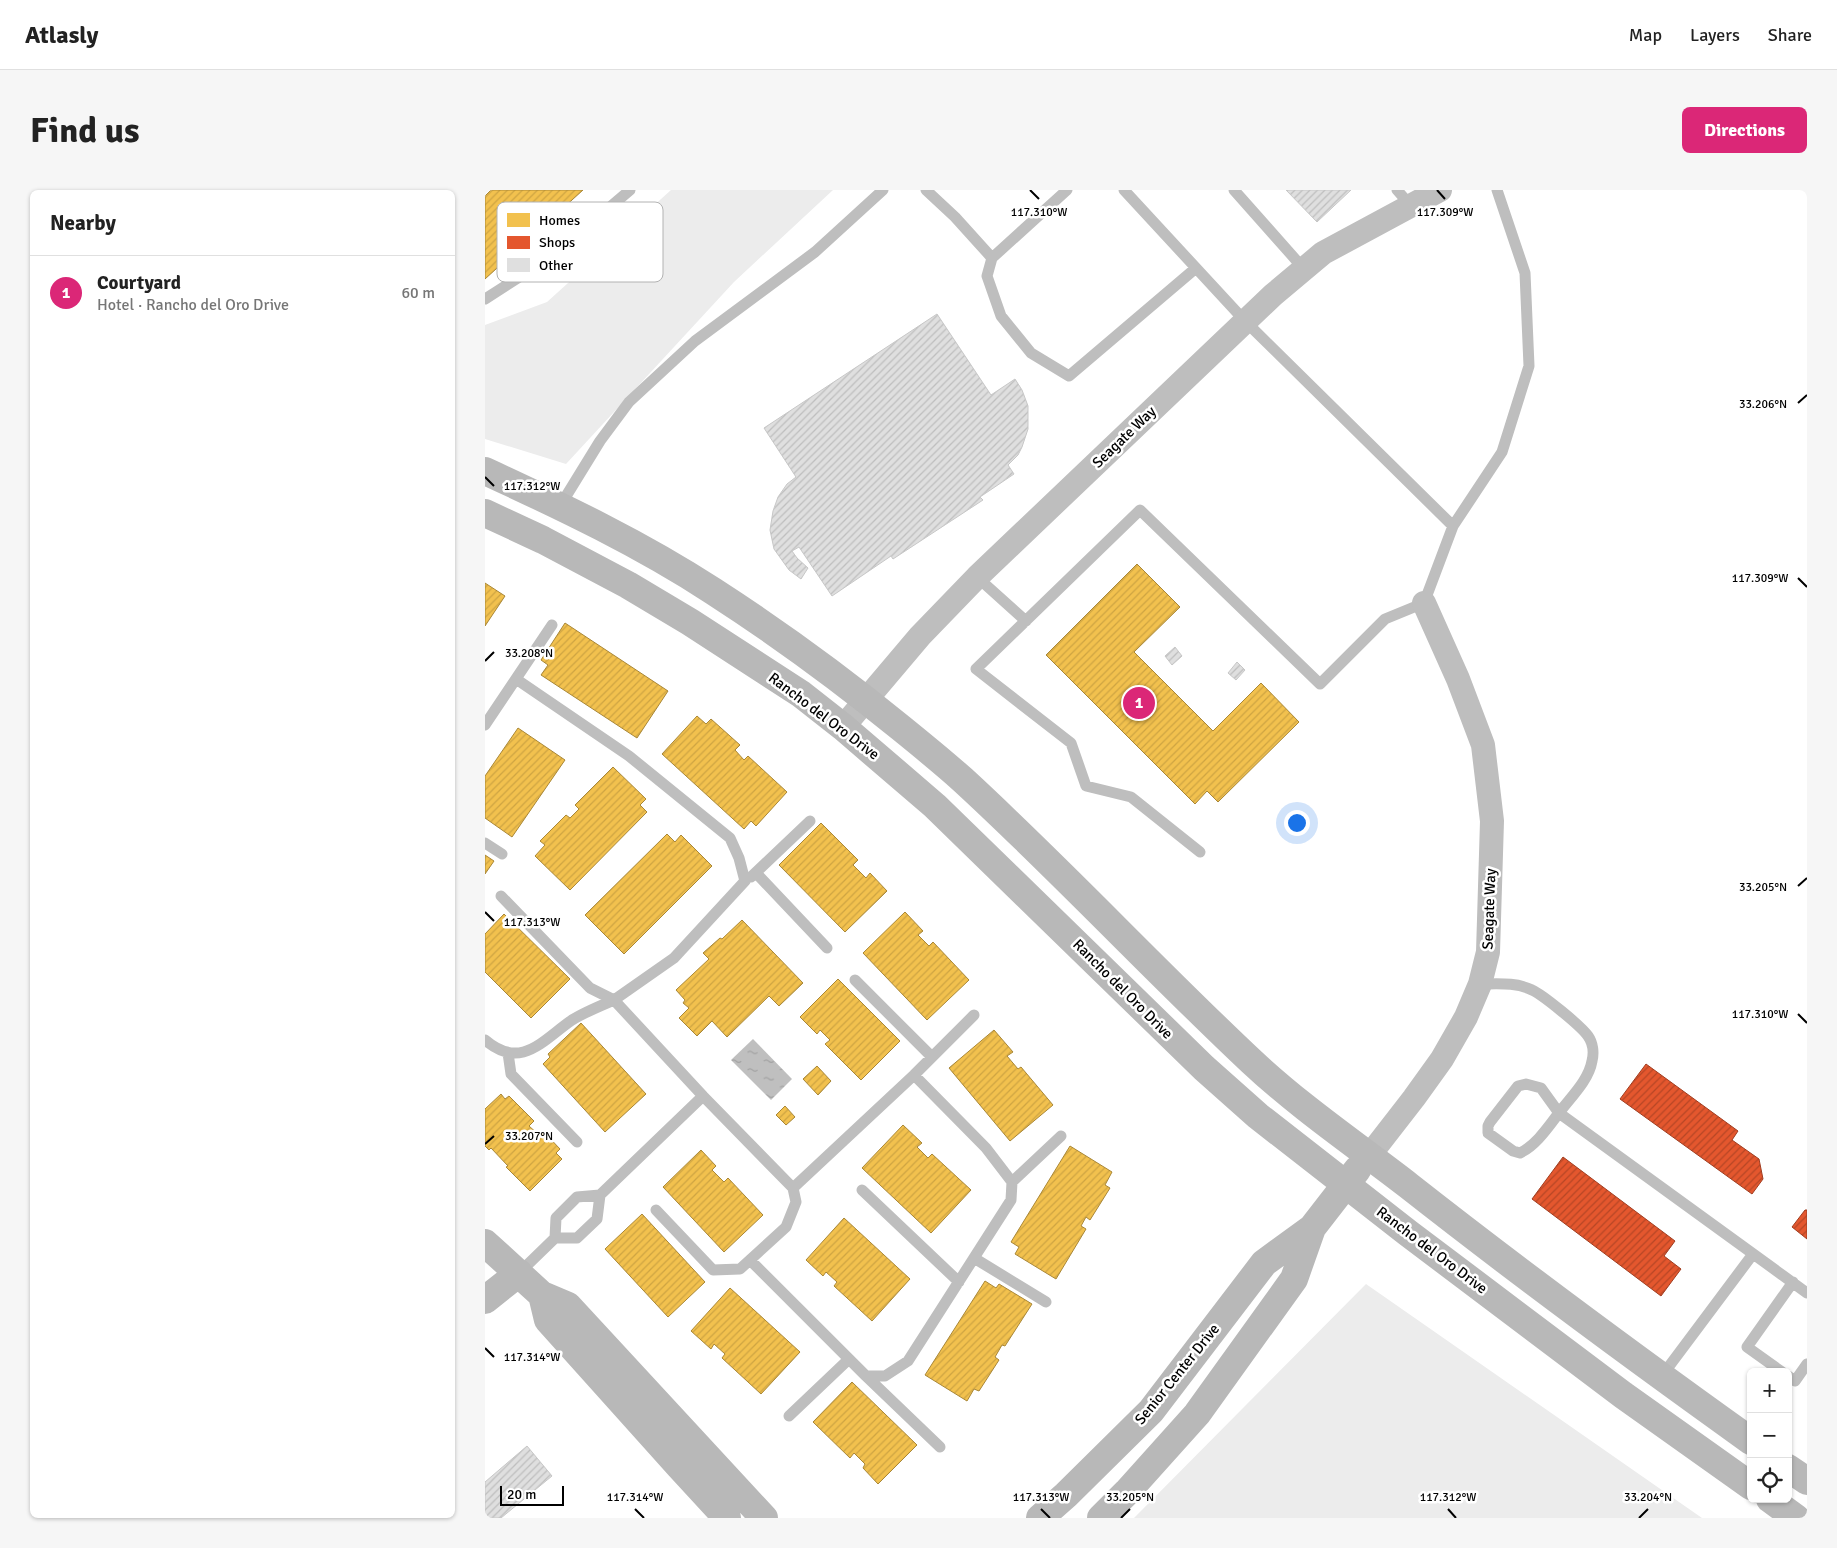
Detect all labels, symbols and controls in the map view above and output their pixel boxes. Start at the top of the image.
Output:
text: Atlasly [25,20,98,50]
text: Map [1629,24,1662,46]
text: Layers [1690,24,1740,46]
text: Share [1768,24,1812,46]
button: Directions [1682,107,1807,153]
text: Find us [30,109,140,152]
legend [497,202,663,282]
text: 117.310°W [1011,205,1067,220]
text: 117.309°W [1417,205,1473,220]
text: Nearby [50,210,116,236]
text: Homes [539,212,580,229]
text: Shops [539,234,575,251]
text: Other [539,257,574,274]
text: Courtyard [97,271,181,295]
text: 1 [62,283,70,303]
text: 60 m [401,283,435,303]
text: Hotel · Rancho del Oro Drive [97,295,289,315]
text: 33.206°N [1739,397,1787,412]
street label: Seagate Way [1089,402,1159,472]
text: 117.312°W [504,479,560,494]
text: 117.309°W [1732,571,1788,586]
text: 33.208°N [505,646,553,661]
street label: Rancho del Oro Drive [765,669,883,763]
pin: 1 [1123,684,1155,722]
your location [1284,810,1310,836]
street label: Seagate Way [1479,868,1499,950]
text: 33.205°N [1739,880,1787,895]
text: 117.313°W [504,915,560,930]
street label: Rancho del Oro Drive [1069,935,1177,1043]
text: 117.310°W [1732,1007,1788,1022]
text: 33.207°N [505,1129,553,1144]
street label: Rancho del Oro Drive [1373,1203,1491,1297]
street label: Senior Center Drive [1131,1320,1223,1428]
text: 117.314°W [504,1350,560,1365]
map controls [1747,1368,1792,1503]
button: + [1747,1368,1792,1413]
button: − [1747,1413,1792,1458]
button: locate [1747,1458,1792,1503]
scale bar [500,1483,564,1506]
text: 20 m [507,1486,536,1503]
text: 117.314°W [607,1490,663,1505]
text: 117.313°W [1013,1490,1069,1505]
text: 33.205°N [1106,1490,1154,1505]
text: 117.312°W [1420,1490,1476,1505]
text: 33.204°N [1624,1490,1672,1505]

